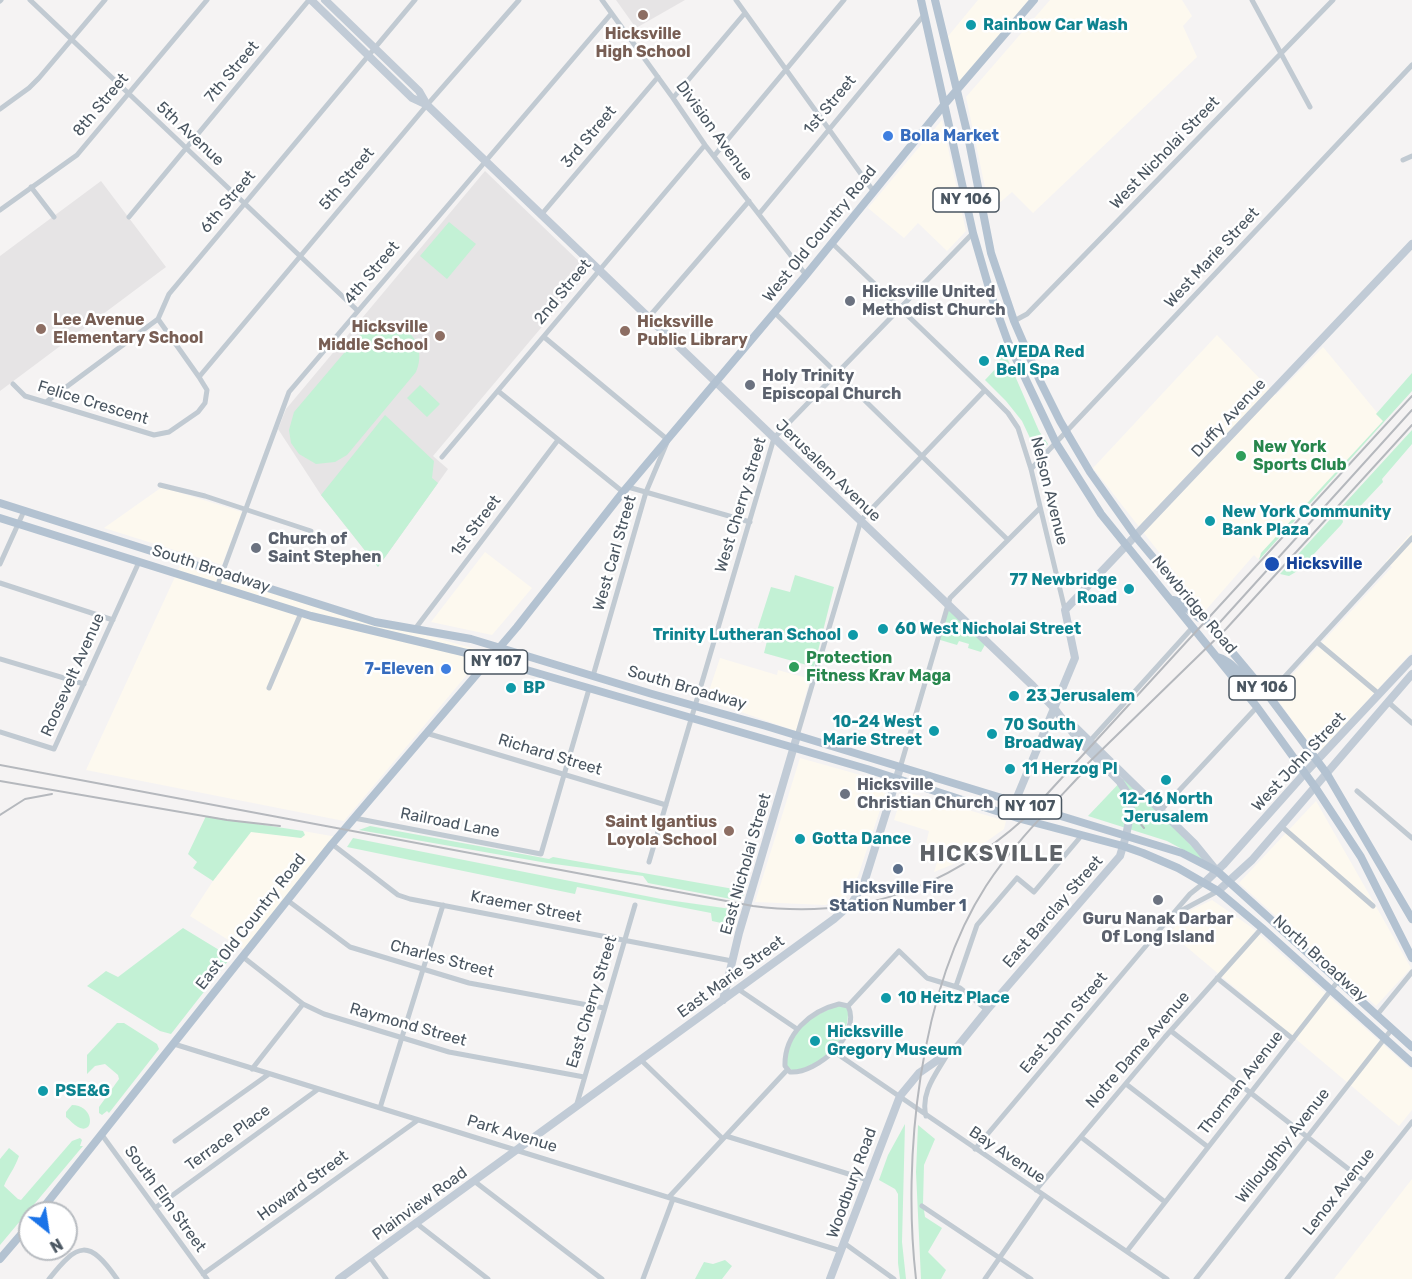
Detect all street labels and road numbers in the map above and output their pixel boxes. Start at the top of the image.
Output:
street label: 7th Street [201,37,263,107]
street label: 8th Street [69,70,133,140]
street label: 1st Street [800,71,860,139]
street label: Division Avenue [671,77,757,185]
street label: West Nicholai Street [1106,93,1224,213]
street label: 5th Avenue [152,98,228,170]
street label: 3rd Street [557,102,621,172]
street label: 5th Street [315,144,379,214]
street label: West Old Country Road [759,162,881,306]
street label: 6th Street [196,167,260,237]
road number: NY 106 [933,188,999,212]
street label: West Marie Street [1161,204,1263,312]
street label: 4th Street [340,238,404,308]
street label: 2nd Street [530,256,596,328]
street label: Duffy Avenue [1188,375,1270,461]
street label: Felice Crescent [35,377,151,429]
street label: Jerusalem Avenue [771,416,885,526]
street label: West Cherry Street [711,435,771,575]
street label: Nelson Avenue [1026,435,1072,547]
street label: 1st Street [447,492,505,560]
street label: West Carl Street [589,493,641,613]
street label: South Broadway [150,541,272,597]
street label: Newbridge Road [1147,552,1241,658]
street label: Roosevelt Avenue [37,610,109,740]
road number: NY 107 [464,650,528,674]
street label: South Broadway [625,662,749,714]
road number: NY 106 [1229,676,1295,700]
street label: West John Street [1248,708,1350,816]
street label: Richard Street [496,730,604,780]
street label: East Nicholai Street [717,791,775,937]
road number: NY 107 [998,795,1062,819]
street label: Railroad Lane [399,804,501,842]
street label: East Old Country Road [192,850,310,994]
street label: East Barclay Street [999,852,1107,972]
street label: Kraemer Street [469,887,583,927]
street label: North Broadway [1269,912,1371,1006]
street label: East Marie Street [674,932,788,1022]
street label: East Cherry Street [563,934,621,1070]
street label: Charles Street [388,936,496,982]
street label: East John Street [1016,969,1112,1077]
street label: Notre Dame Avenue [1082,988,1194,1112]
street label: Raymond Street [347,999,469,1051]
street label: Thorman Avenue [1194,1027,1288,1139]
street label: Willoughby Avenue [1232,1085,1334,1207]
street label: Terrace Place [182,1101,274,1175]
street label: Park Avenue [465,1111,559,1157]
street label: Bay Avenue [965,1122,1049,1188]
street label: Woodbury Road [823,1125,881,1241]
street label: South Elm Street [120,1142,210,1256]
street label: Lenox Avenue [1299,1145,1379,1239]
street label: Howard Street [254,1147,352,1225]
street label: Plainview Road [369,1163,471,1245]

